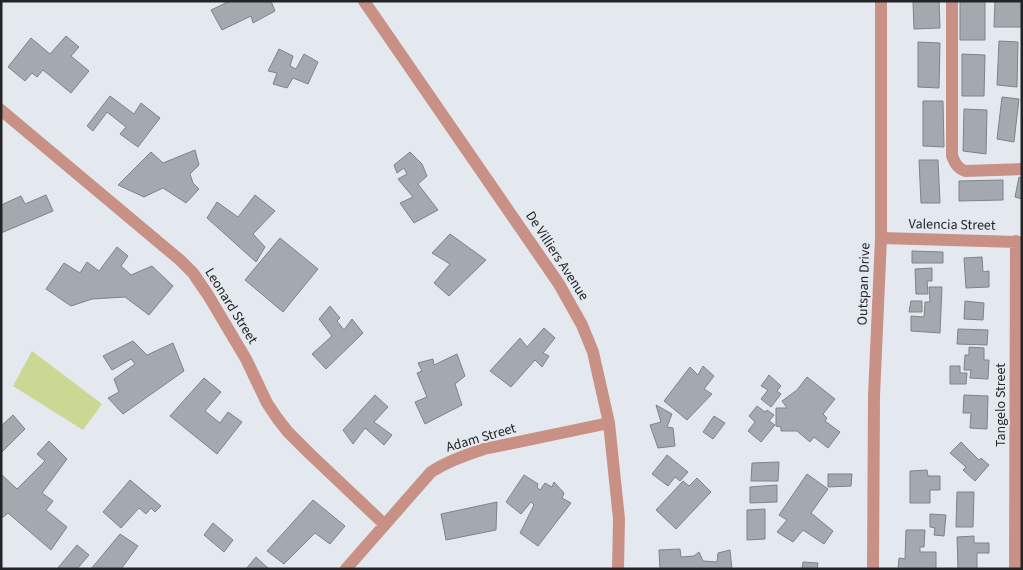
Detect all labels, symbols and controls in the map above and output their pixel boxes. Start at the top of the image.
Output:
street label: De Villiers Avenue [521,207,594,305]
street label: Valencia Street [908,214,996,236]
street label: Outspan Drive [853,242,875,326]
street label: Leonard Street [200,264,262,348]
street label: Tangelo Street [991,363,1011,447]
street label: Adam Street [444,418,519,458]

